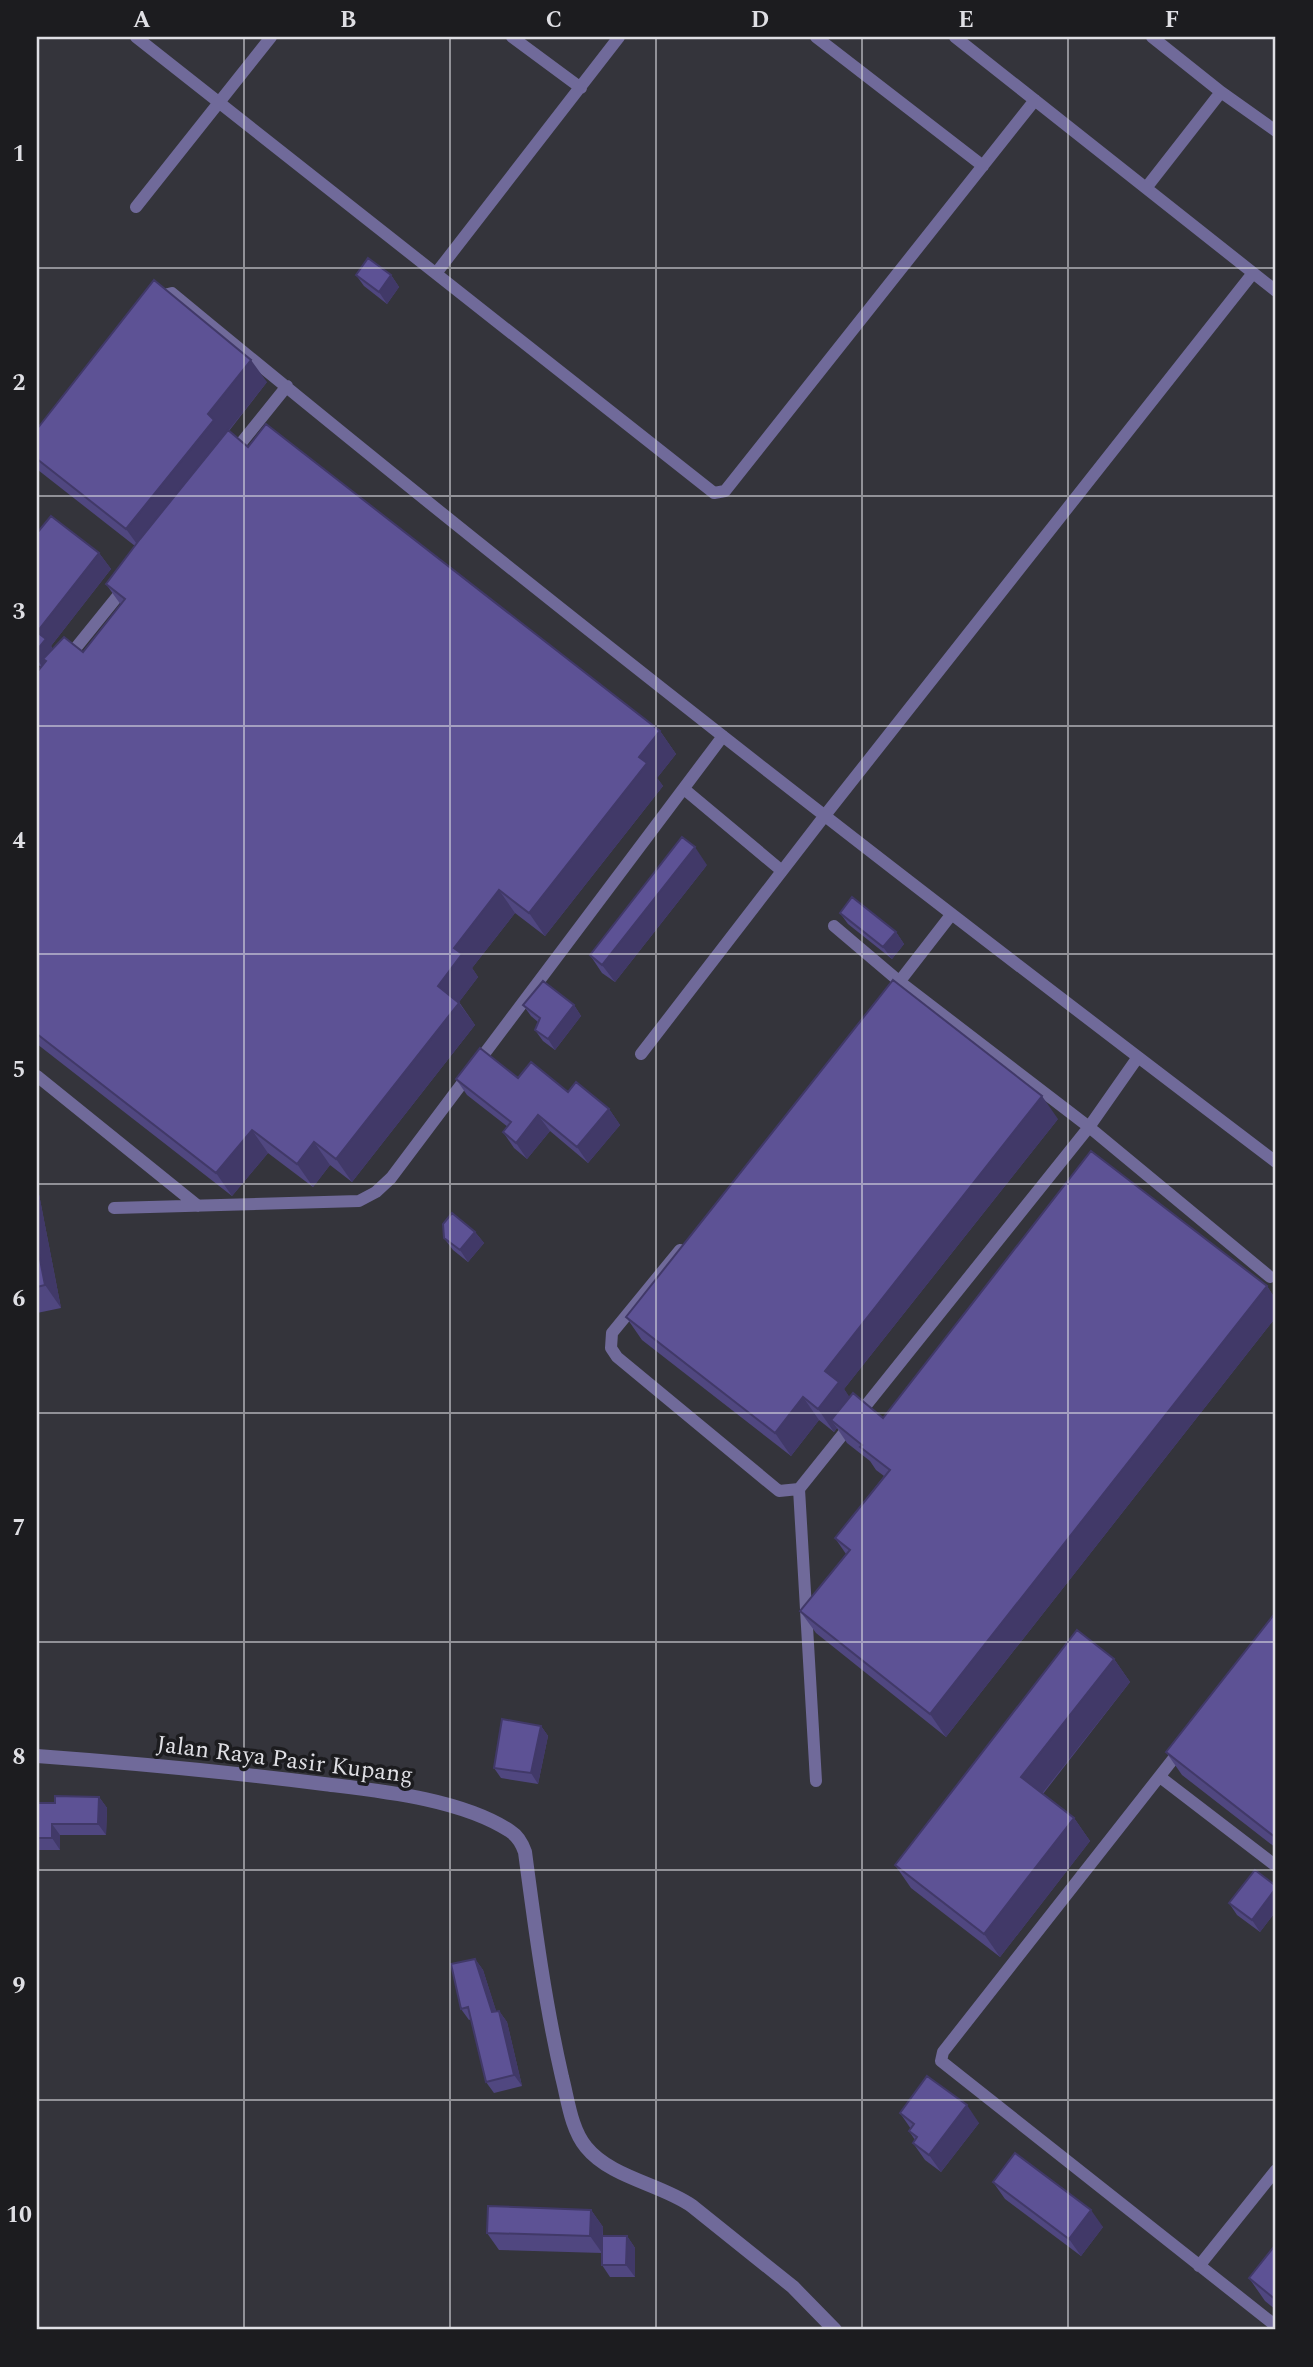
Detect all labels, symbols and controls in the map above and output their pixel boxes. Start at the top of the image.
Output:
text: A [133,3,151,38]
text: B [340,3,356,38]
text: C [546,3,562,38]
text: D [751,3,769,38]
text: E [958,3,974,38]
text: F [1165,3,1179,38]
text: 1 [13,137,25,172]
text: 2 [13,366,26,401]
text: 3 [13,595,26,630]
text: 4 [13,824,26,859]
text: 5 [13,1053,25,1088]
text: 6 [13,1282,26,1317]
text: 7 [13,1511,25,1546]
street label: Jalan Raya Pasir Kupang [154,1726,415,1794]
text: 8 [13,1740,25,1775]
text: 9 [13,1969,26,2004]
text: 10 [6,2198,32,2233]

